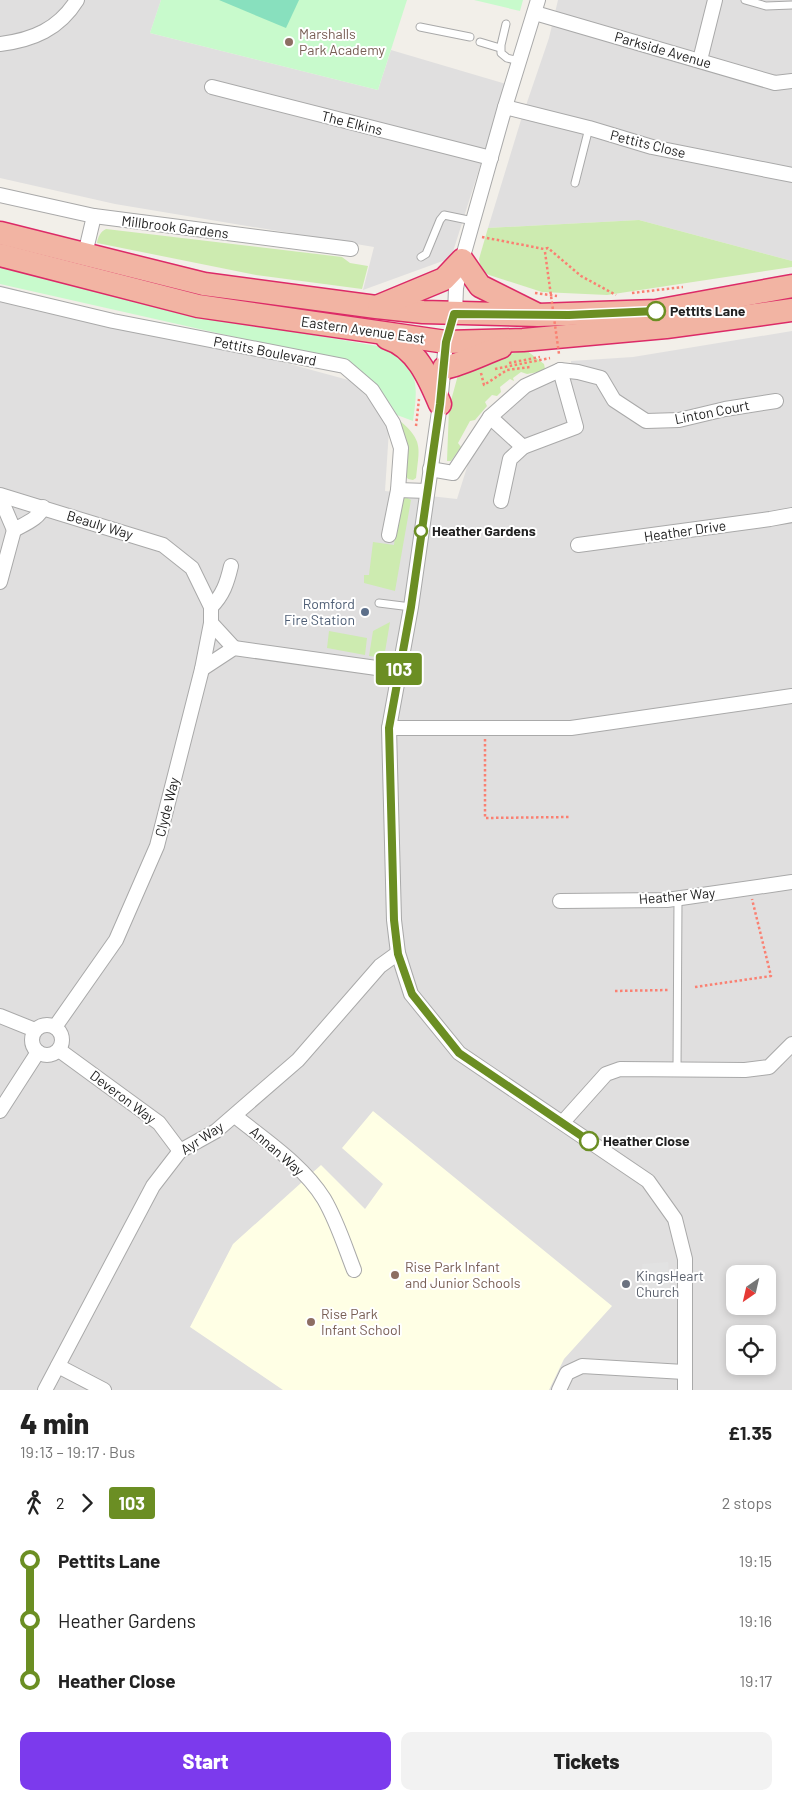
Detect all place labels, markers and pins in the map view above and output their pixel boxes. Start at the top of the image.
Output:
place label: Marshalls Park Academy [299,25,386,58]
marker: Marshalls Park Academy [283,36,295,48]
marker: Pettits Lane [646,301,666,321]
place label: Pettits Lane [670,302,746,319]
place label: Heather Gardens [432,522,536,539]
marker: Heather Gardens [414,524,428,538]
place label: Romford Fire Station [284,595,355,628]
marker: Romford Fire Station [359,606,371,618]
marker: Heather Close [579,1131,599,1151]
place label: Heather Close [603,1132,690,1149]
place label: Rise Park Infant and Junior Schools [405,1258,521,1291]
place label: KingsHeart Church [636,1267,704,1300]
marker: Rise Park Infant and Junior Schools [389,1269,401,1281]
marker: KingsHeart Church [620,1278,632,1290]
place label: Rise Park Infant School [321,1305,401,1338]
marker: Rise Park Infant School [305,1316,317,1328]

